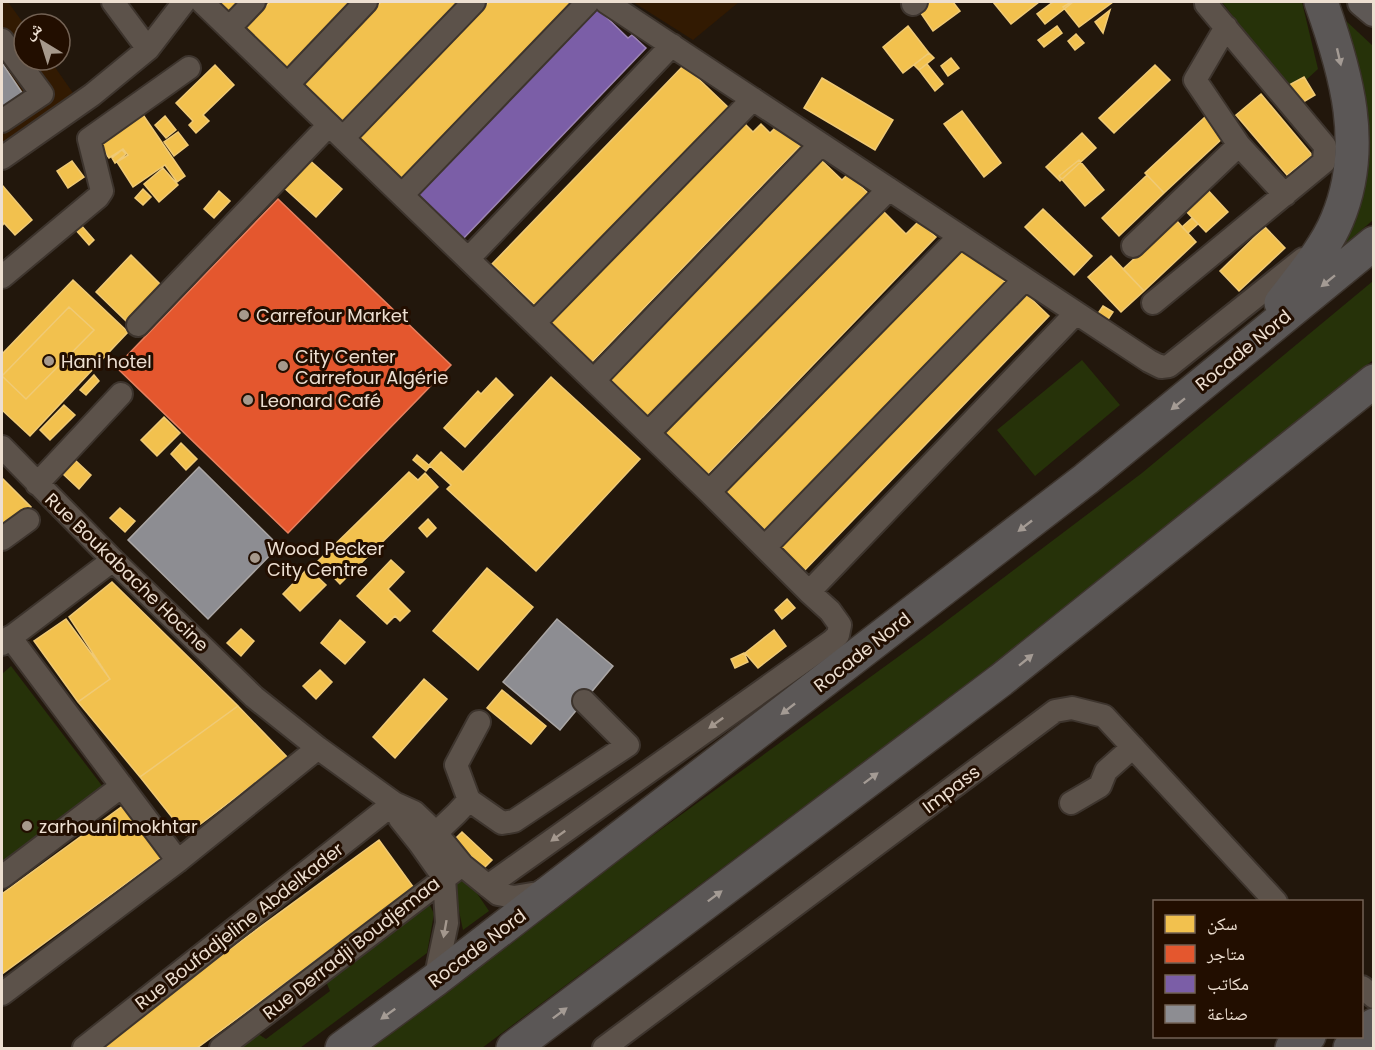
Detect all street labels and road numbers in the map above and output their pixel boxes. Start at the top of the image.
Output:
street label: Rocade Nord [1190,304,1296,396]
street label: Rue Boukabache Hocine [40,487,214,657]
street label: Rocade Nord [808,606,916,698]
street label: Impass [917,759,985,819]
street label: Rue Boufadjeline Abdelkader [130,836,349,1015]
street label: Rue Derradji Boudjemaa [257,871,445,1025]
street label: Rocade Nord [423,903,531,993]

